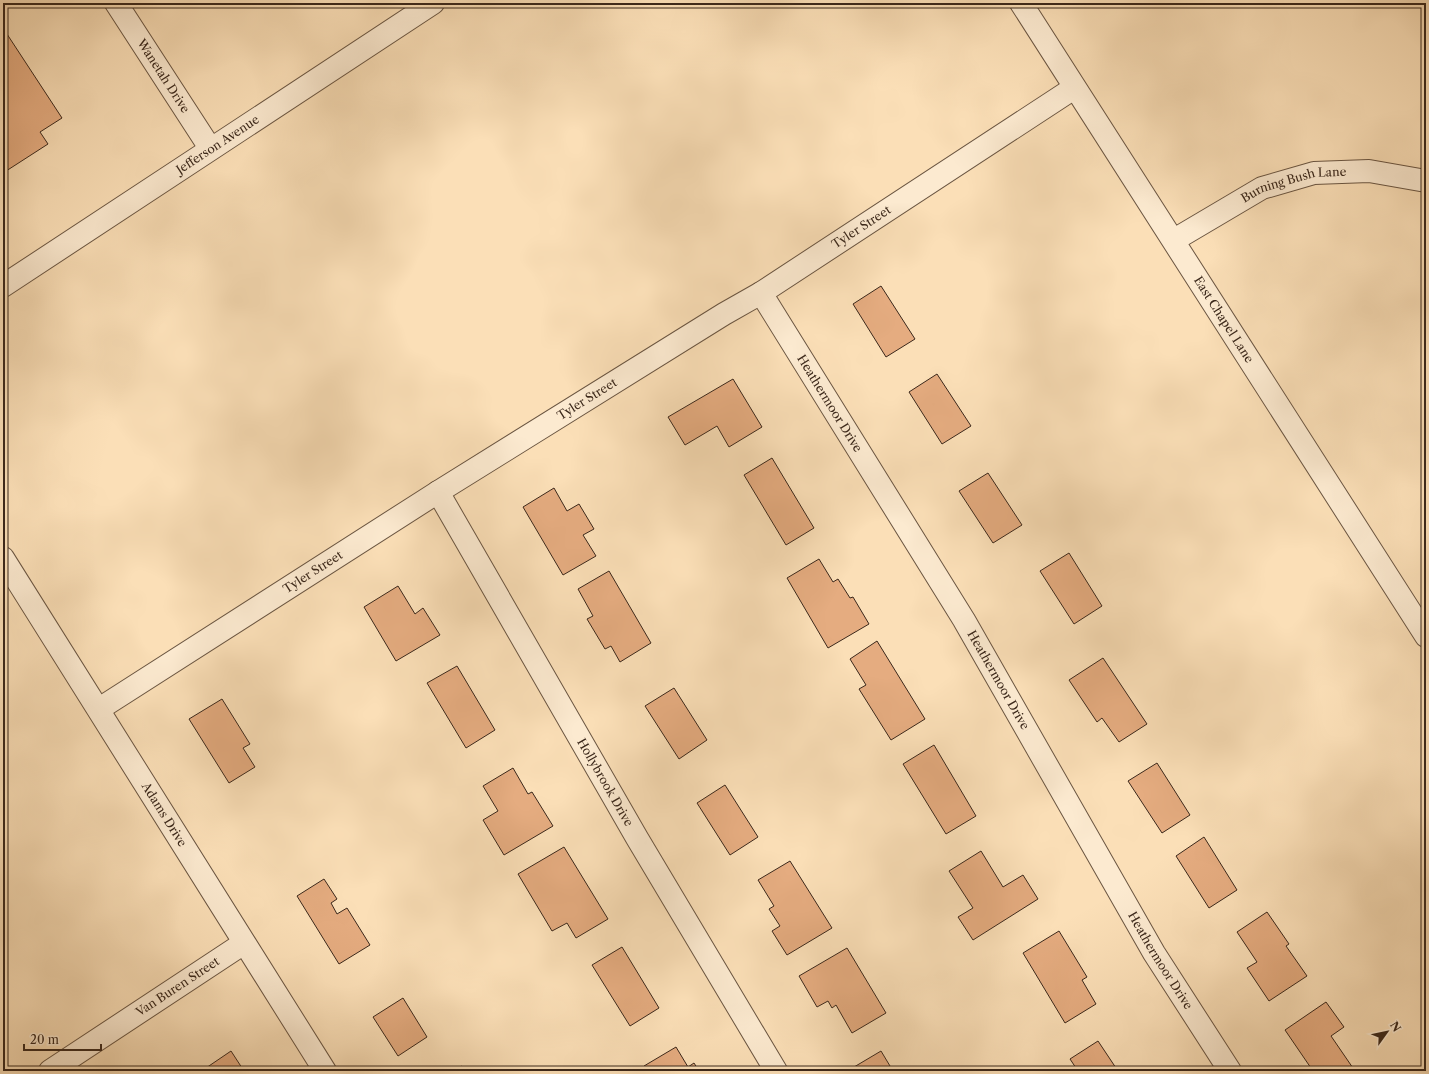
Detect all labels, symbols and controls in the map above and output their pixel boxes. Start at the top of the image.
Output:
street label: Wanetah Drive [134,35,193,116]
street label: Jefferson Avenue [171,111,262,178]
street label: Burning Bush Lane [1238,164,1347,206]
street label: Tyler Street [829,202,894,252]
street label: East Chapel Lane [1191,273,1257,366]
street label: Heathermoor Drive [794,352,866,455]
street label: Tyler Street [554,374,620,423]
street label: Tyler Street [280,547,346,596]
street label: Heathermoor Drive [964,627,1033,732]
street label: Hollybrook Drive [574,735,637,829]
street label: Adams Drive [138,779,190,850]
street label: Heathermoor Drive [1125,909,1196,1012]
street label: Van Buren Street [132,953,223,1020]
north arrow [1367,1012,1407,1052]
text: N [1387,1019,1404,1035]
scale bar [24,1026,101,1052]
text: 20 m [30,1032,59,1047]

